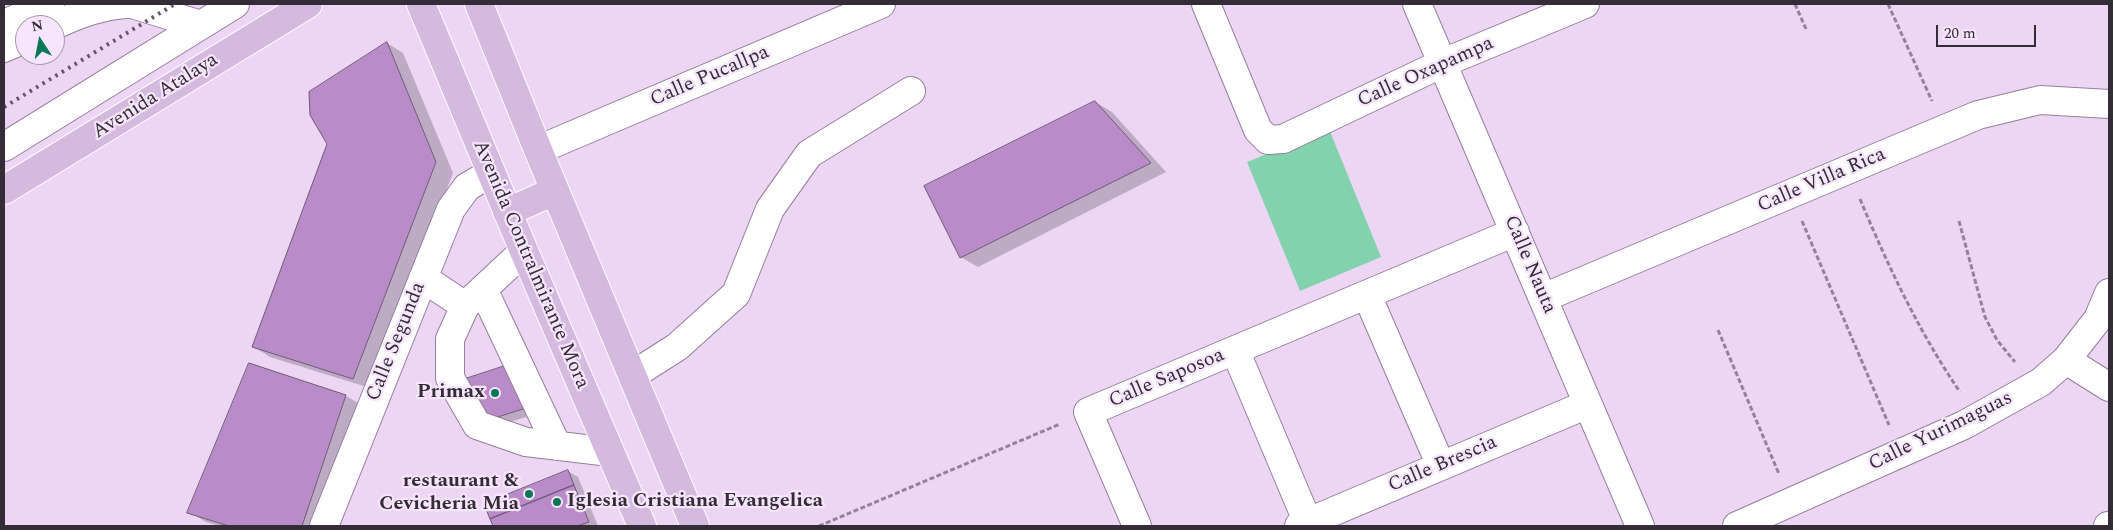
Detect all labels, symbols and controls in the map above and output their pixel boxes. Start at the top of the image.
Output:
text: N [30,14,45,37]
north arrow [15,15,65,65]
scale bar [1938,15,2038,47]
text: 20 m [1944,22,1976,45]
street label: Calle Oxapampa [1354,32,1498,114]
street label: Calle Pucallpa [647,41,773,113]
street label: Avenida Atalaya [89,49,223,145]
street label: Avenida Contralmirante Mora [467,137,593,393]
street label: Calle Villa Rica [1754,143,1890,219]
street label: Calle Nauta [1498,212,1560,318]
street label: Calle Segunda [362,279,432,405]
street label: Calle Saposoa [1106,344,1228,414]
place label: Primax [417,381,485,405]
marker: Primax [489,387,501,399]
street label: Calle Yurimaguas [1865,387,2017,477]
street label: Calle Brescia [1385,431,1501,499]
place label: restaurant & Cevicheria Mia [379,470,519,517]
marker: restaurant & Cevicheria Mia [523,488,535,500]
place label: Iglesia Cristiana Evangelica [567,490,823,514]
marker: Iglesia Cristiana Evangelica [551,496,563,508]

